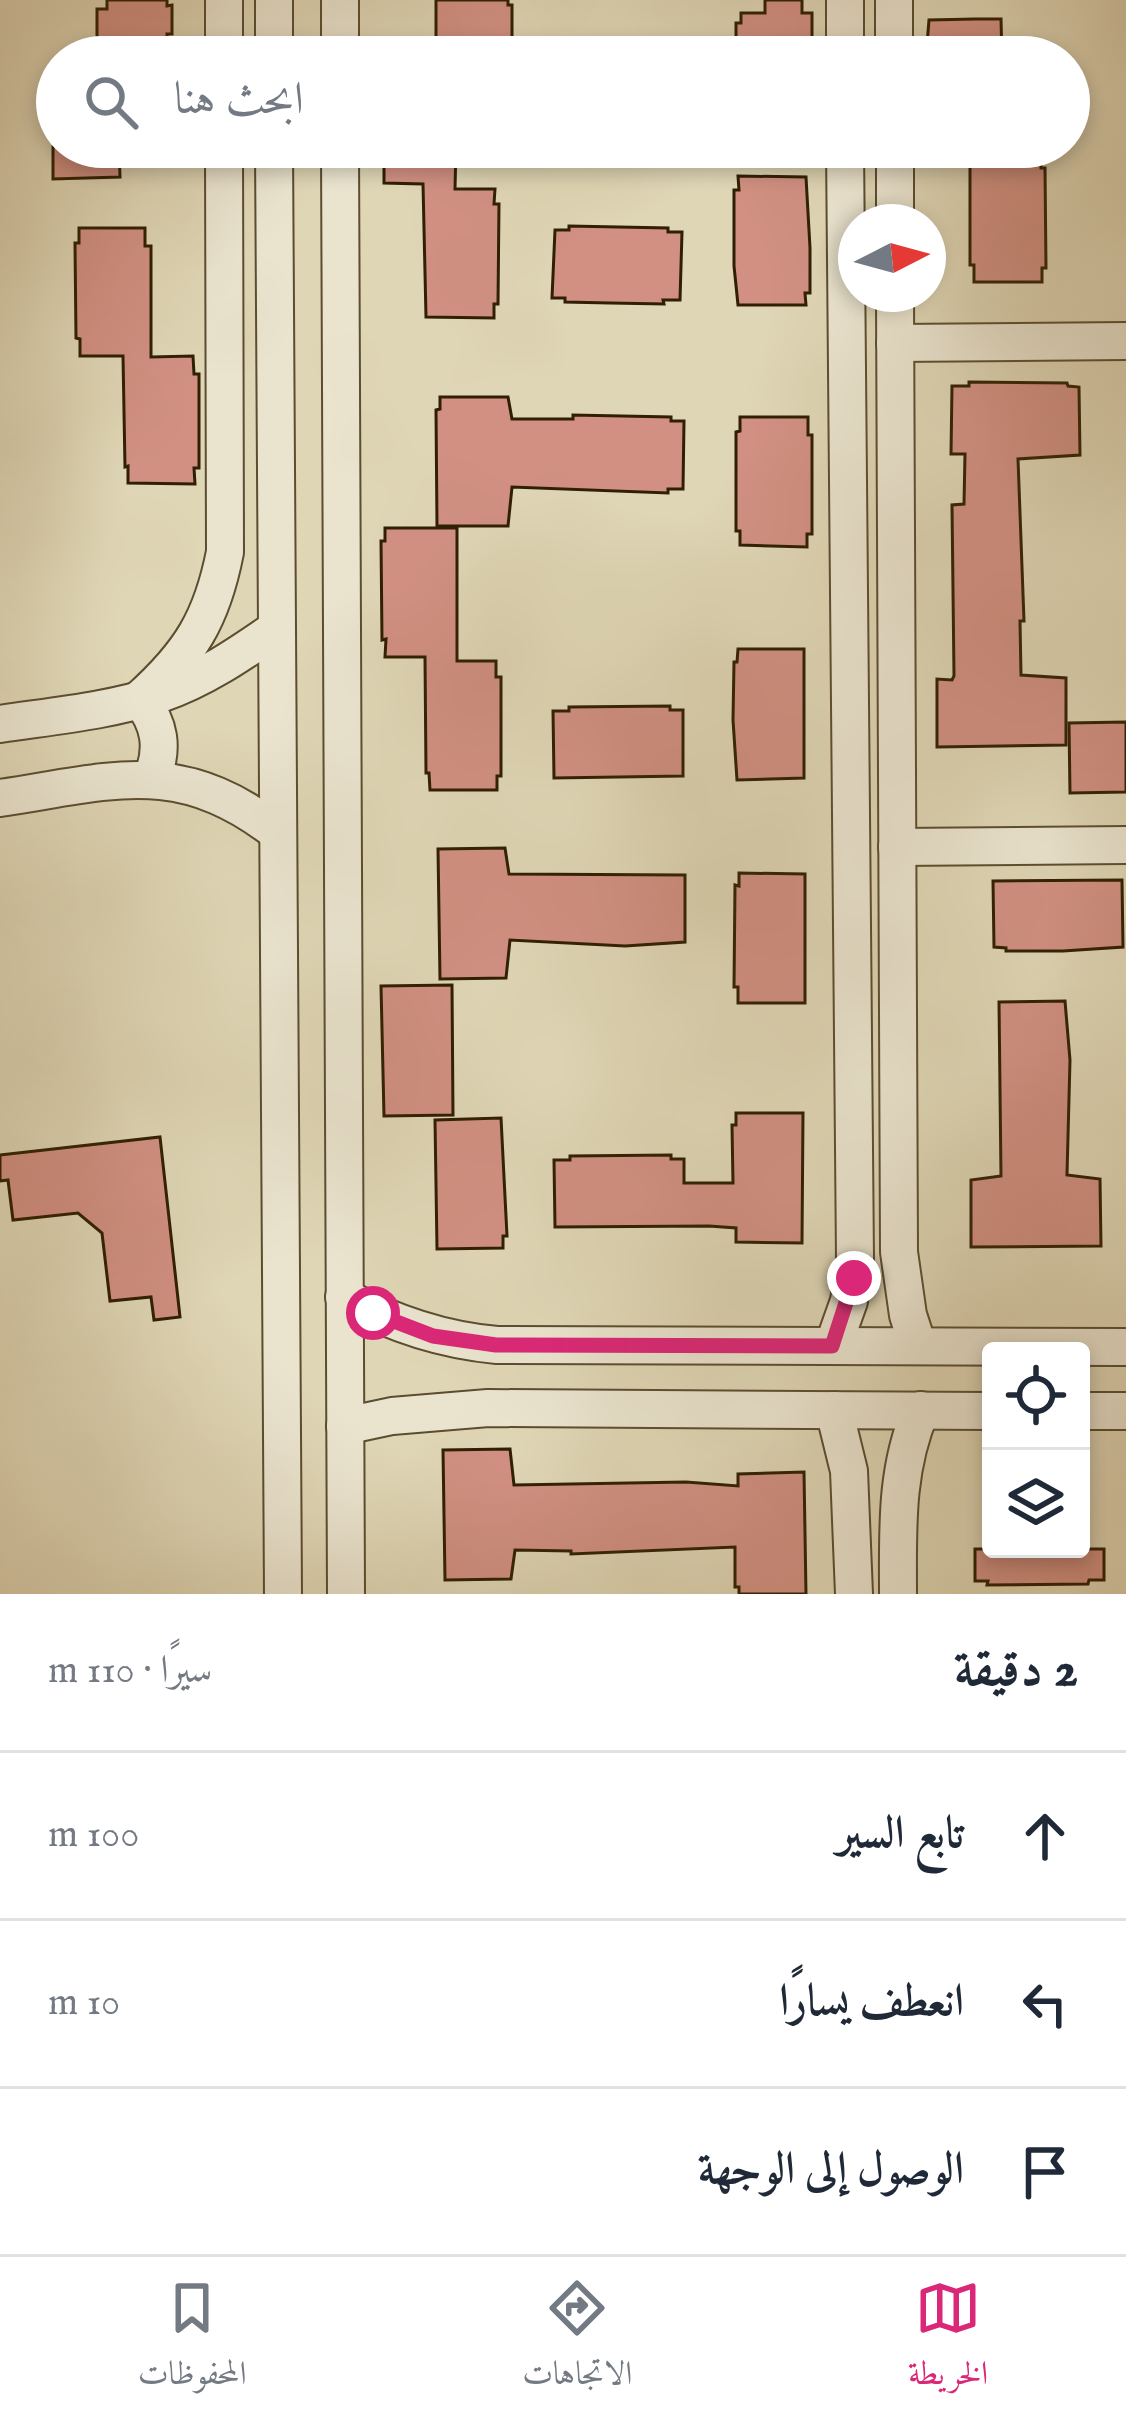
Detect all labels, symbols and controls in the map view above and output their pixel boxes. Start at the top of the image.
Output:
search box [36,36,1090,168]
icon: search [78,69,144,135]
text: ابحث هنا [174,72,304,129]
north arrow [838,204,946,312]
route end [827,1251,881,1305]
route start [346,1286,400,1340]
map controls [982,1342,1090,1558]
button: locate [982,1342,1090,1450]
button: layers [982,1450,1090,1558]
text: 2 دقيقة [954,1639,1078,1704]
text: سيرًا · 110 m [48,1647,212,1696]
icon: ahead [1012,1803,1078,1869]
text: تابع السير [837,1806,964,1863]
text: 100 m [48,1811,139,1860]
icon: left [1012,1971,1078,2037]
text: انعطف يسارًا [779,1974,964,2031]
text: 10 m [48,1979,120,2028]
icon: arrive [1012,2139,1078,2205]
text: الوصول إلى الوجهة [698,2142,964,2199]
tab: المحفوظات [138,2275,247,2405]
tab: الاتجاهات [522,2275,632,2405]
tab: الخريطة [908,2275,988,2405]

